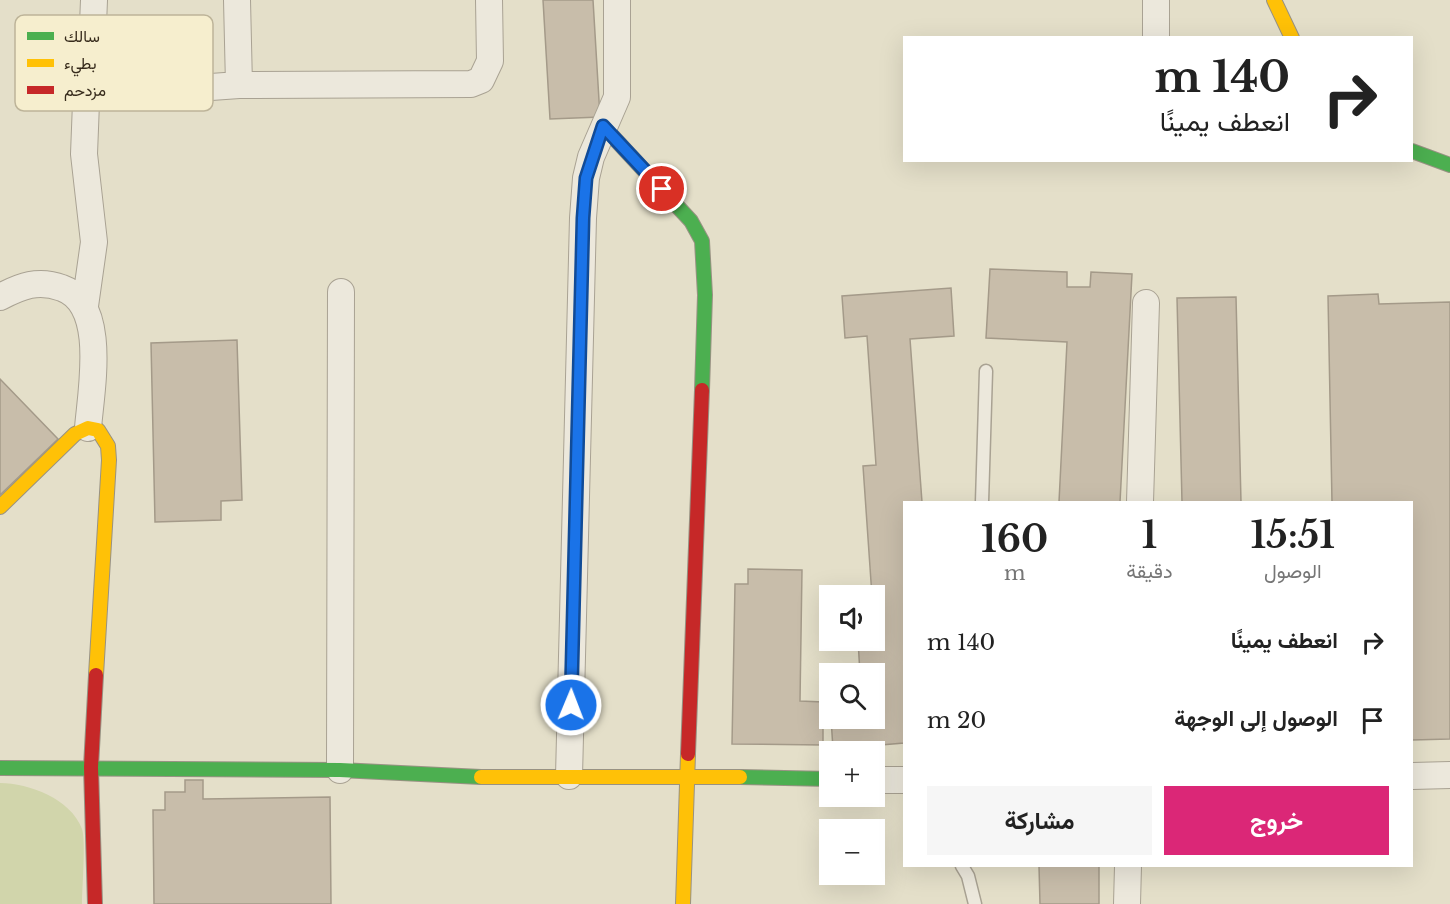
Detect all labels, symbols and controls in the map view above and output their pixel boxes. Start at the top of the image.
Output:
legend [15,15,213,111]
text: سالك [64,26,100,46]
text: 140 m [1154,51,1290,103]
text: بطيء [64,53,96,77]
icon: right [1311,60,1389,138]
text: مزدحم [64,80,106,101]
text: انعطف يمينًا [1160,105,1290,138]
pin [636,163,687,214]
icon: arrive [645,172,678,205]
text: 1 [1142,513,1157,558]
text: 15:51 [1251,513,1335,558]
text: 160 [981,517,1048,562]
text: دقيقة [1126,559,1173,583]
text: الوصول [1264,559,1322,583]
text: m [1004,561,1025,585]
map controls [819,585,885,885]
button: sound [819,585,885,651]
icon: right [1356,626,1389,659]
text: انعطف يمينًا [1231,627,1338,654]
text: 140 m [927,629,995,656]
button: search [819,663,885,729]
position arrow [539,673,603,737]
icon: arrive [1356,704,1389,737]
text: الوصول إلى الوجهة [1174,705,1338,732]
text: 20 m [927,707,986,734]
button: + [819,741,885,807]
button: مشاركة [927,786,1152,855]
button: خروج [1164,786,1389,855]
button: − [819,819,885,885]

